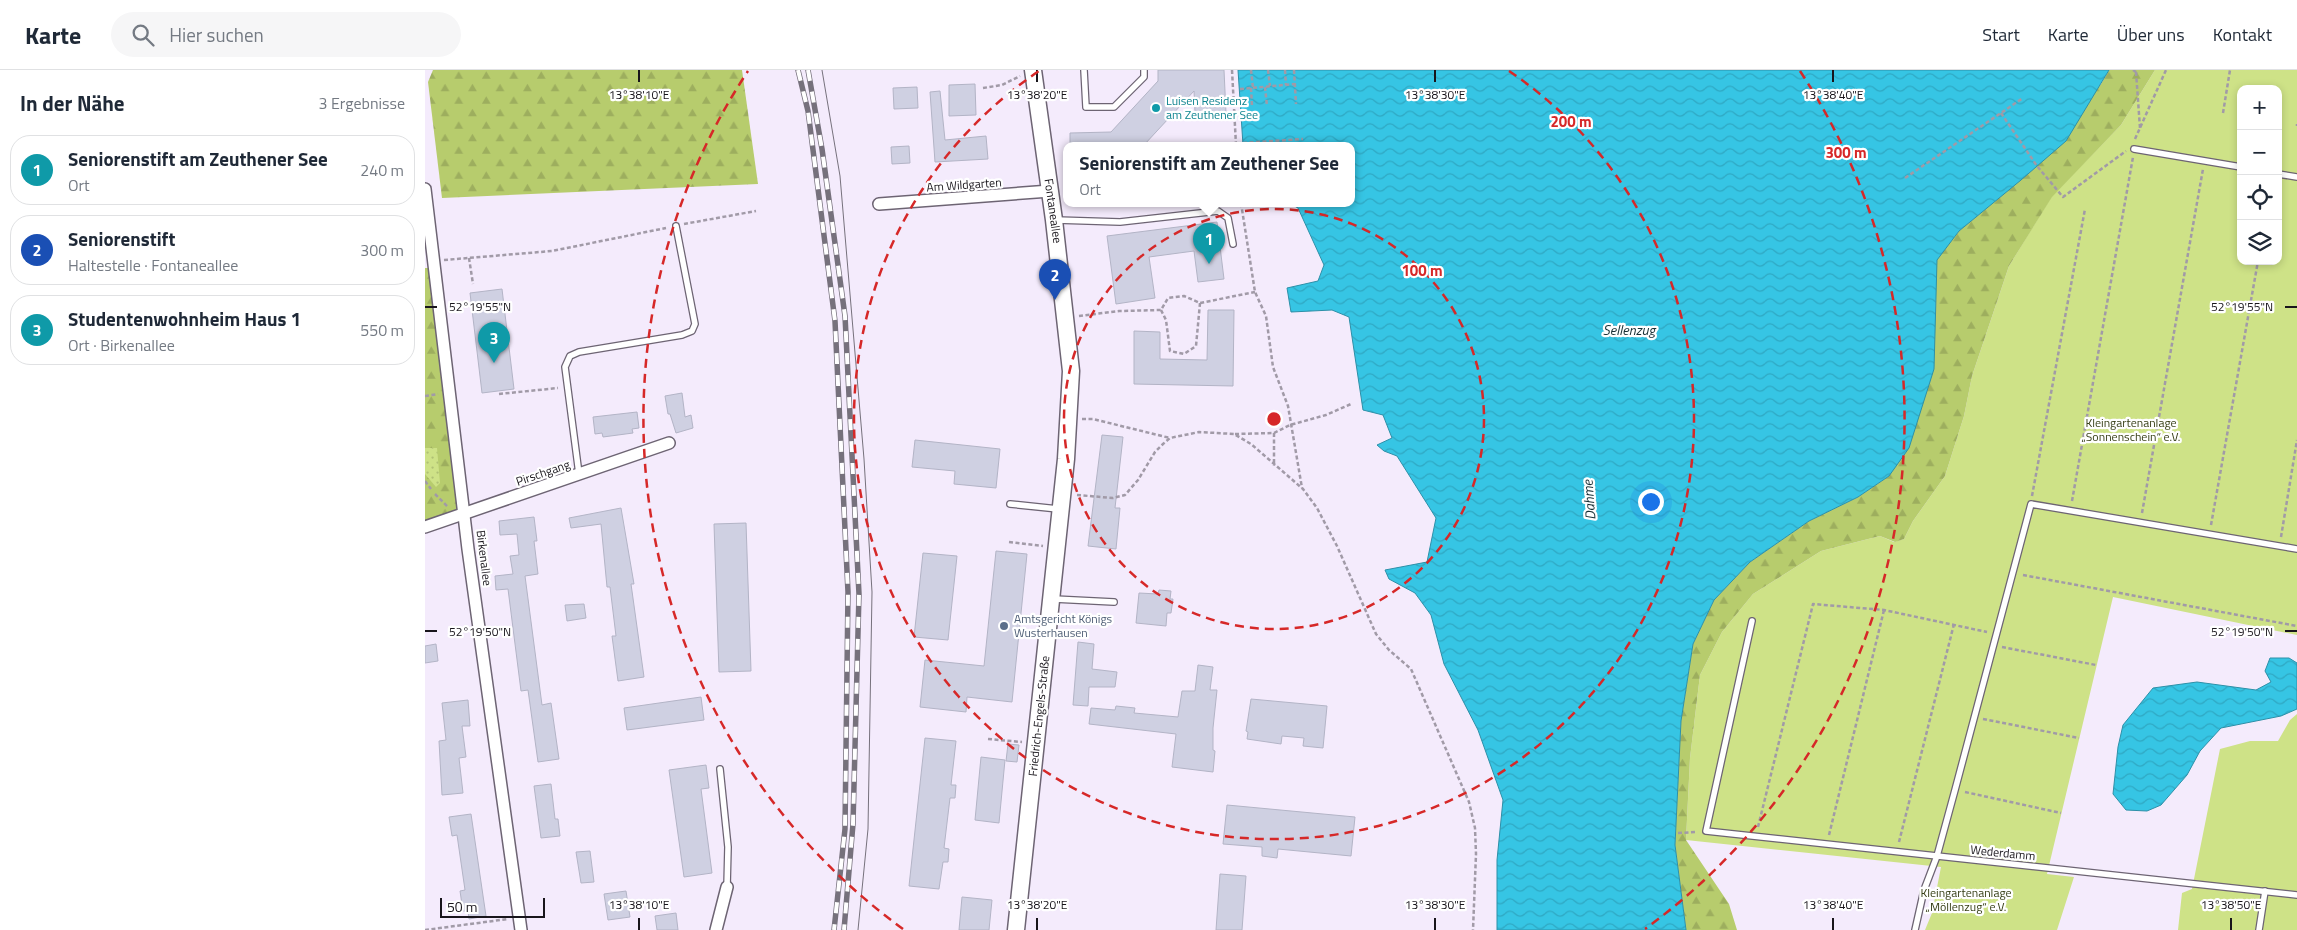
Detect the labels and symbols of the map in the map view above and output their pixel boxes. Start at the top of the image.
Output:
text: 13°38'10"E [609,85,670,104]
text: 13°38'20"E [1007,85,1068,104]
text: 13°38'30"E [1405,85,1466,104]
text: 13°38'40"E [1803,85,1864,104]
place label: Luisen Residenz am Zeuthener See [1166,91,1258,124]
marker: Luisen Residenz am Zeuthener See [1150,102,1162,114]
text: 200 m [1550,110,1592,133]
text: 300 m [1825,141,1867,164]
street label: Am Wildgarten [926,172,1002,197]
street label: Fontaneallee [1040,177,1067,245]
pin: 1 [1193,223,1225,264]
pin: 2 [1039,259,1071,300]
text: 100 m [1401,259,1443,282]
text: 52°19'55"N [449,297,511,316]
text: 52°19'55"N [2211,297,2273,316]
water label: Sellenzug [1603,319,1657,340]
pin: 3 [478,322,510,363]
centre of rings [1265,410,1283,428]
park label: Kleingartenanlage „Sonnenschein“ e.V. [2082,413,2180,446]
street label: Pirschgang [513,454,572,491]
water label: Dahme [1577,478,1600,521]
your location [1638,489,1664,515]
street label: Birkenallee [472,529,497,587]
place label: Amtsgericht Königs Wusterhausen [1014,609,1113,642]
marker: Amtsgericht Königs Wusterhausen [998,620,1010,632]
text: 52°19'50"N [449,622,511,641]
text: 52°19'50"N [2211,622,2273,641]
street label: Friedrich-Engels-Straße [1023,655,1054,777]
street label: Wederdamm [1970,840,2037,865]
park label: Kleingartenanlage „Möllenzug“ e.V. [1920,883,2012,916]
scale bar [440,895,545,918]
text: 13°38'10"E [609,895,670,914]
text: 13°38'20"E [1007,895,1068,914]
text: 13°38'30"E [1405,895,1466,914]
text: 13°38'40"E [1803,895,1864,914]
text: 13°38'50"E [2201,895,2262,914]

